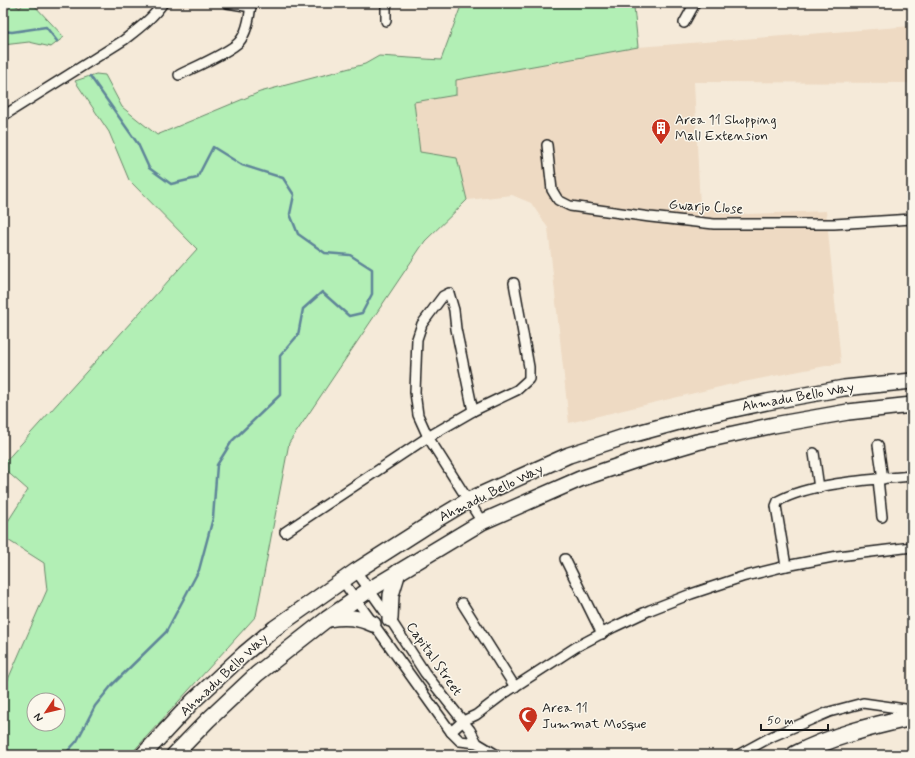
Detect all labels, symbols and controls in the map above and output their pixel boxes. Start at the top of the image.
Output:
place label: Area 11 Shopping Mall Extension [675,111,777,145]
building icon: Area 11 Shopping Mall Extension [650,117,672,145]
street label: Gwarjo Close [668,195,744,219]
street label: Ahmadu Bello Way [740,378,856,416]
street label: Ahmadu Bello Way [436,460,546,526]
street label: Capital Street [402,619,466,699]
street label: Ahmadu Bello Way [176,630,272,720]
north arrow [26,692,66,732]
place label: Area 11 Jummat Mosque [542,699,647,733]
mosque icon: Area 11 Jummat Mosque [517,705,539,733]
scale bar [761,706,828,732]
text: N [31,710,46,724]
text: 50 m [767,713,794,729]

